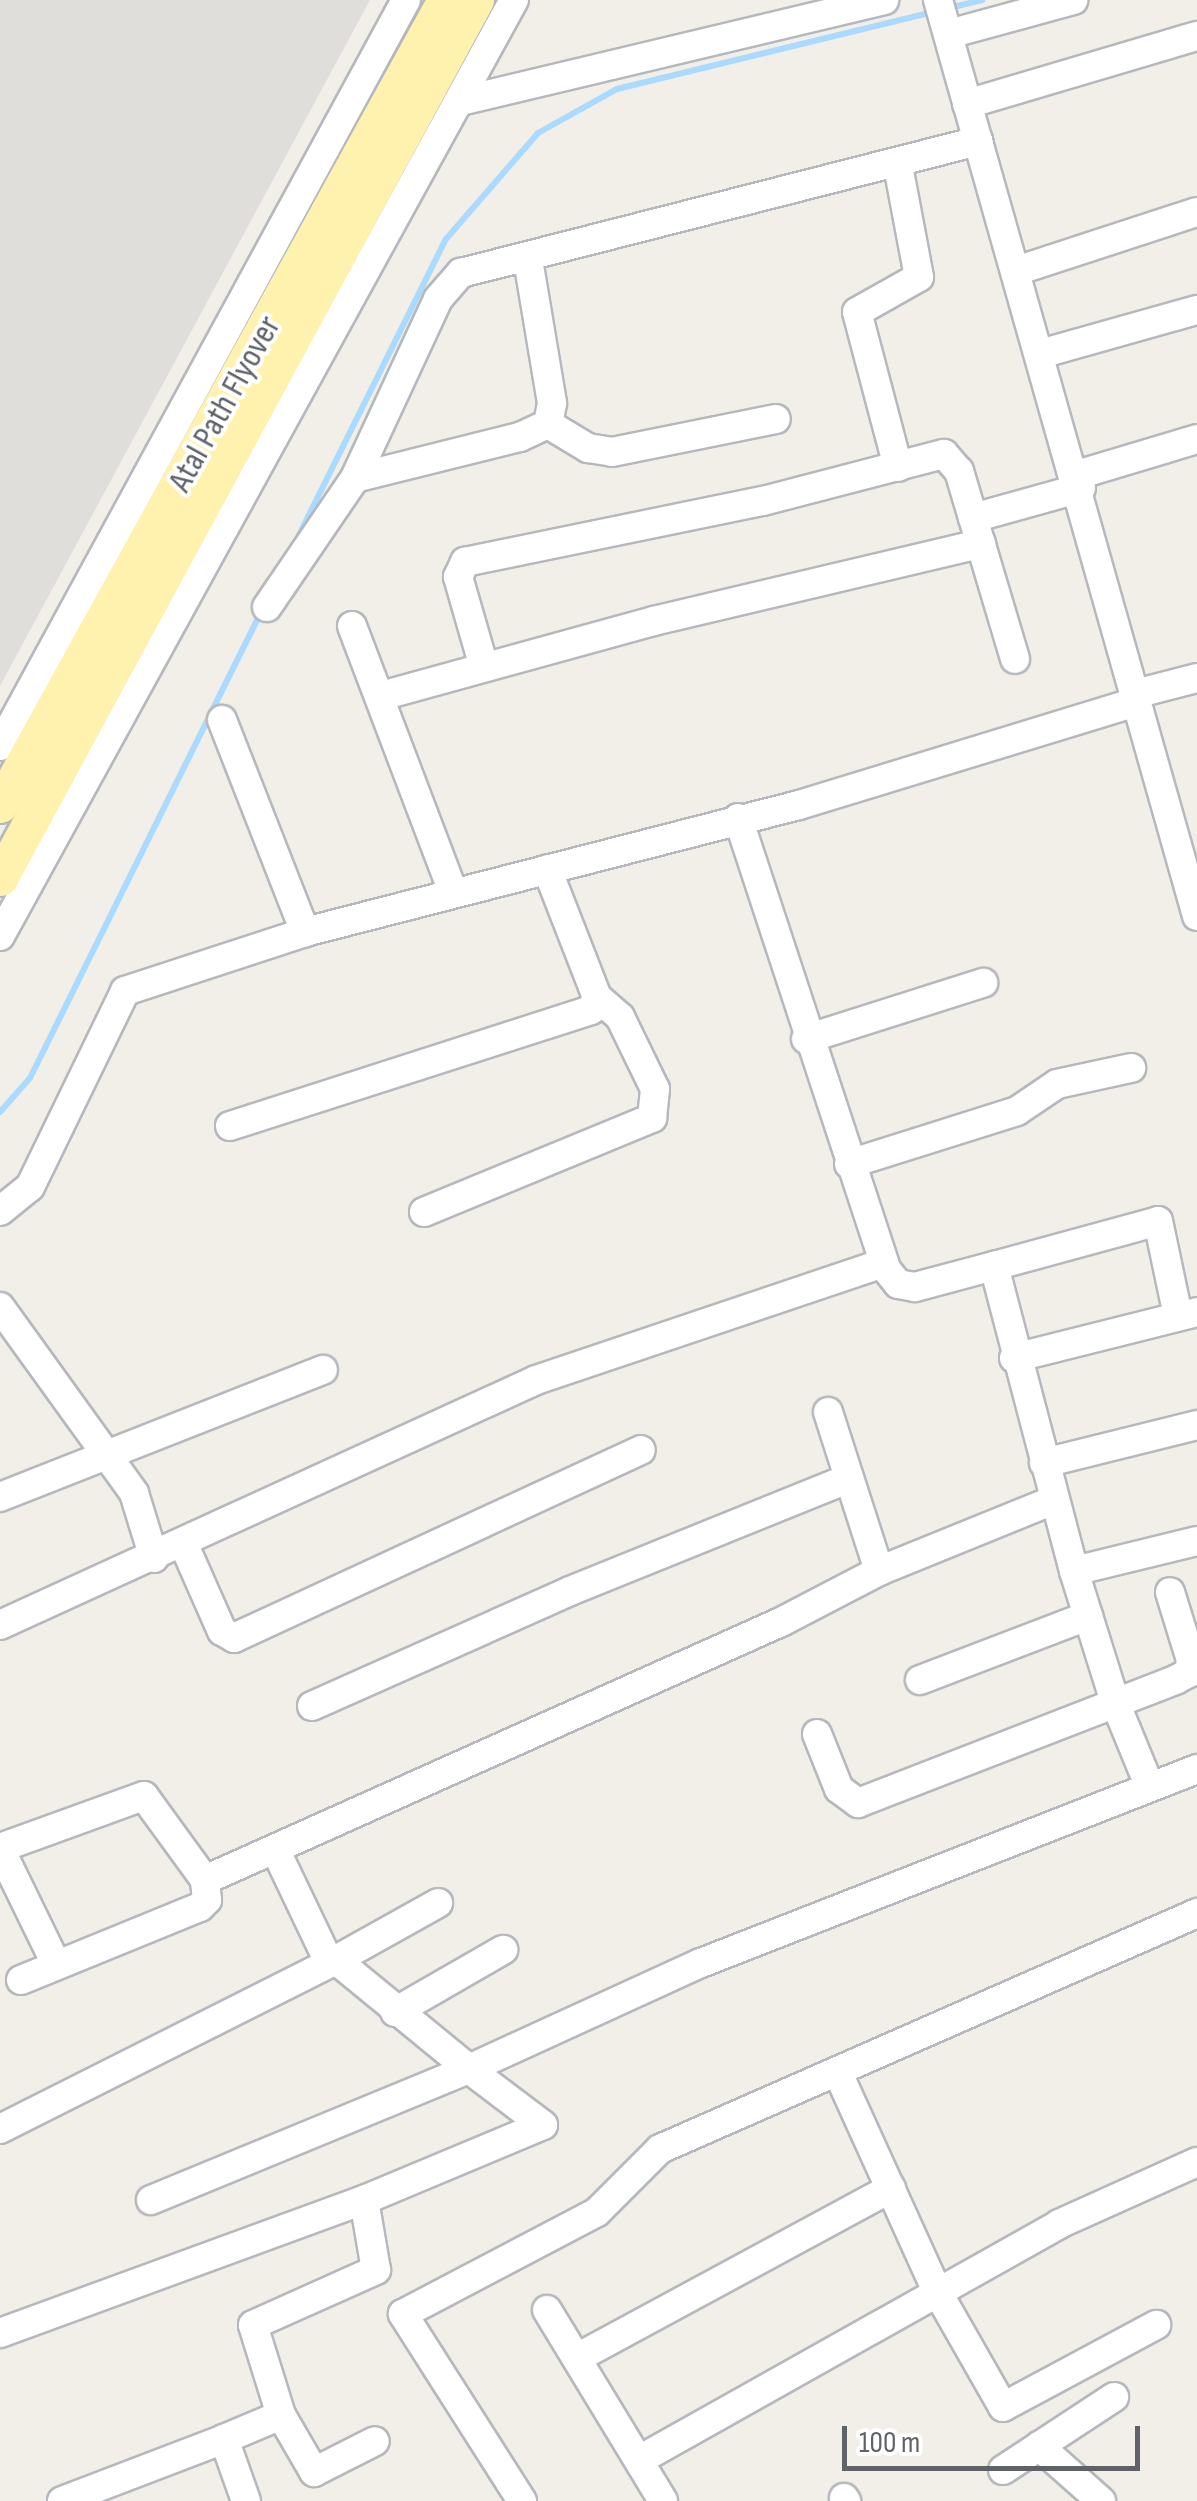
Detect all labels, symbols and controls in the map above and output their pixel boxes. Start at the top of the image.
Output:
street label: Atal Path Flyover [159,309,291,499]
scale bar [847,2406,1144,2468]
text: 100 m [859,2425,920,2461]

